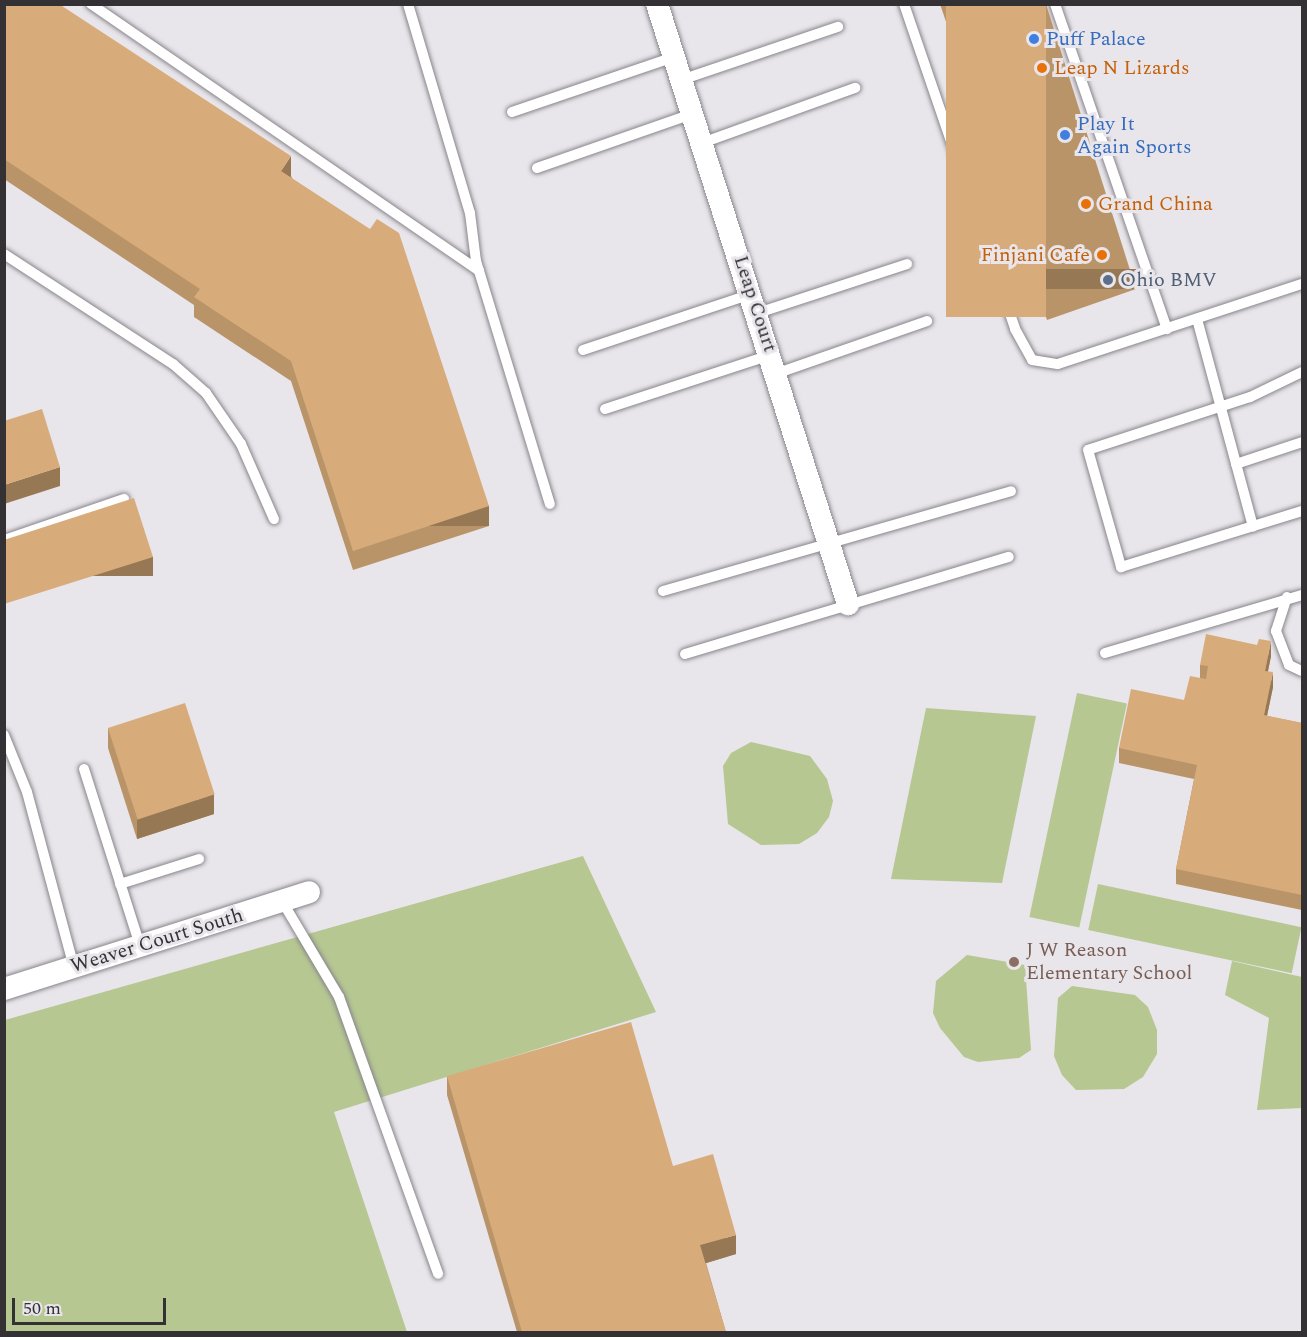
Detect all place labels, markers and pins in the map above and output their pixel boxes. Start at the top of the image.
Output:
place label: Puff Palace [1046,27,1146,51]
marker: Puff Palace [1027,32,1041,46]
place label: Leap N Lizards [1054,56,1190,80]
marker: Leap N Lizards [1035,61,1049,75]
place label: Play It Again Sports [1077,112,1192,159]
marker: Play It Again Sports [1058,128,1072,142]
place label: Grand China [1098,192,1213,216]
marker: Grand China [1079,197,1093,211]
place label: Finjani Cafe [981,243,1090,267]
marker: Finjani Cafe [1095,248,1109,262]
place label: Ohio BMV [1120,268,1217,292]
marker: Ohio BMV [1101,273,1115,287]
place label: J W Reason Elementary School [1026,939,1192,986]
marker: J W Reason Elementary School [1007,955,1021,969]

